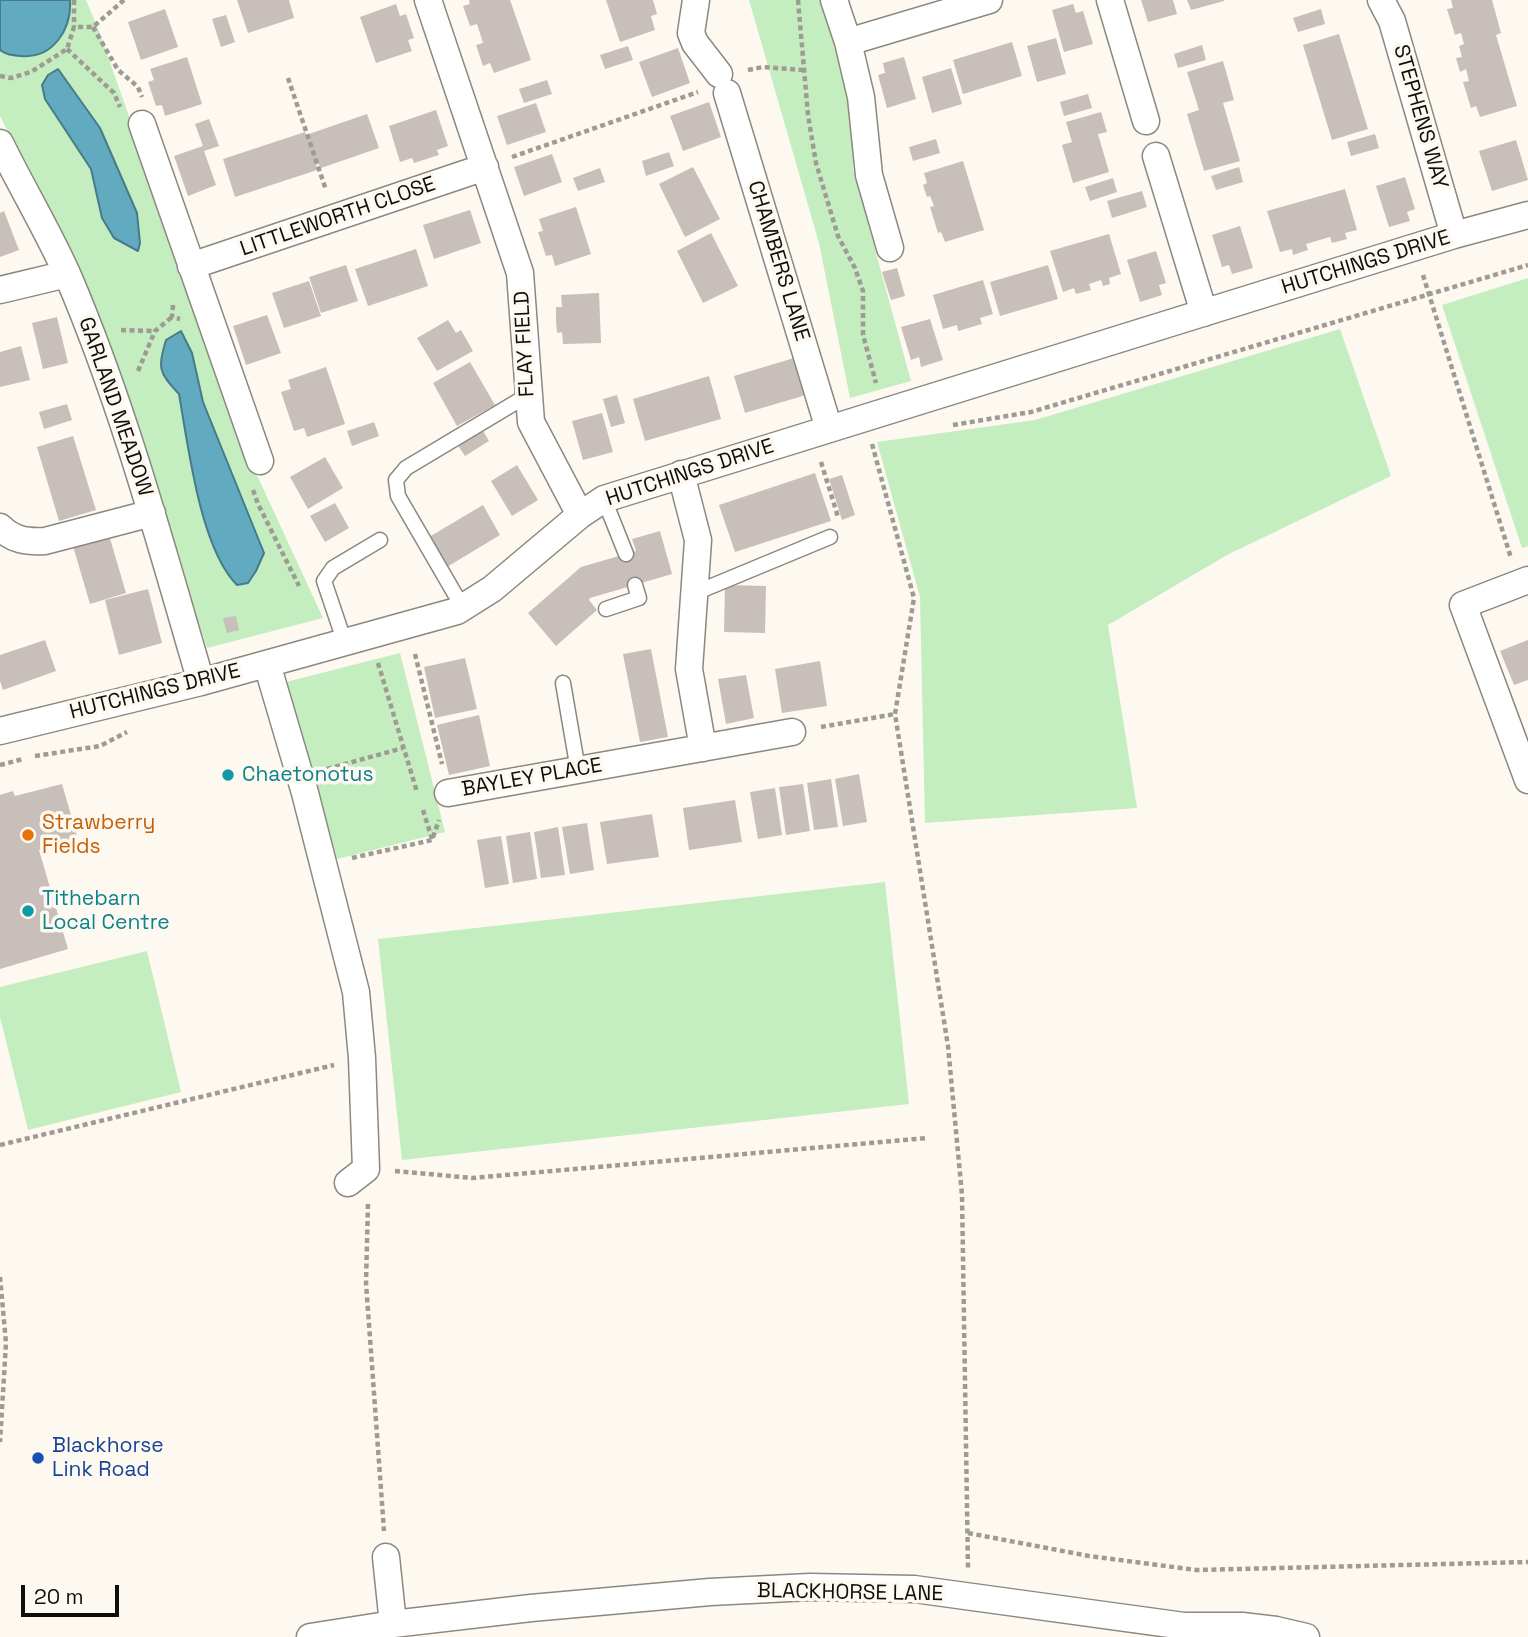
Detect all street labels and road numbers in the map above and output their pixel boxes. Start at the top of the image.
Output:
street label: STEPHENS WAY [1387,42,1453,192]
street label: LITTLEWORTH CLOSE [237,172,439,262]
street label: CHAMBERS LANE [742,178,814,344]
street label: HUTCHINGS DRIVE [1279,225,1453,301]
street label: FLAY FIELD [510,290,540,398]
street label: GARLAND MEADOW [73,314,157,500]
street label: HUTCHINGS DRIVE [603,434,777,512]
street label: HUTCHINGS DRIVE [67,659,243,725]
street label: BAYLEY PLACE [460,753,604,803]
street label: BLACKHORSE LANE [757,1579,943,1607]

